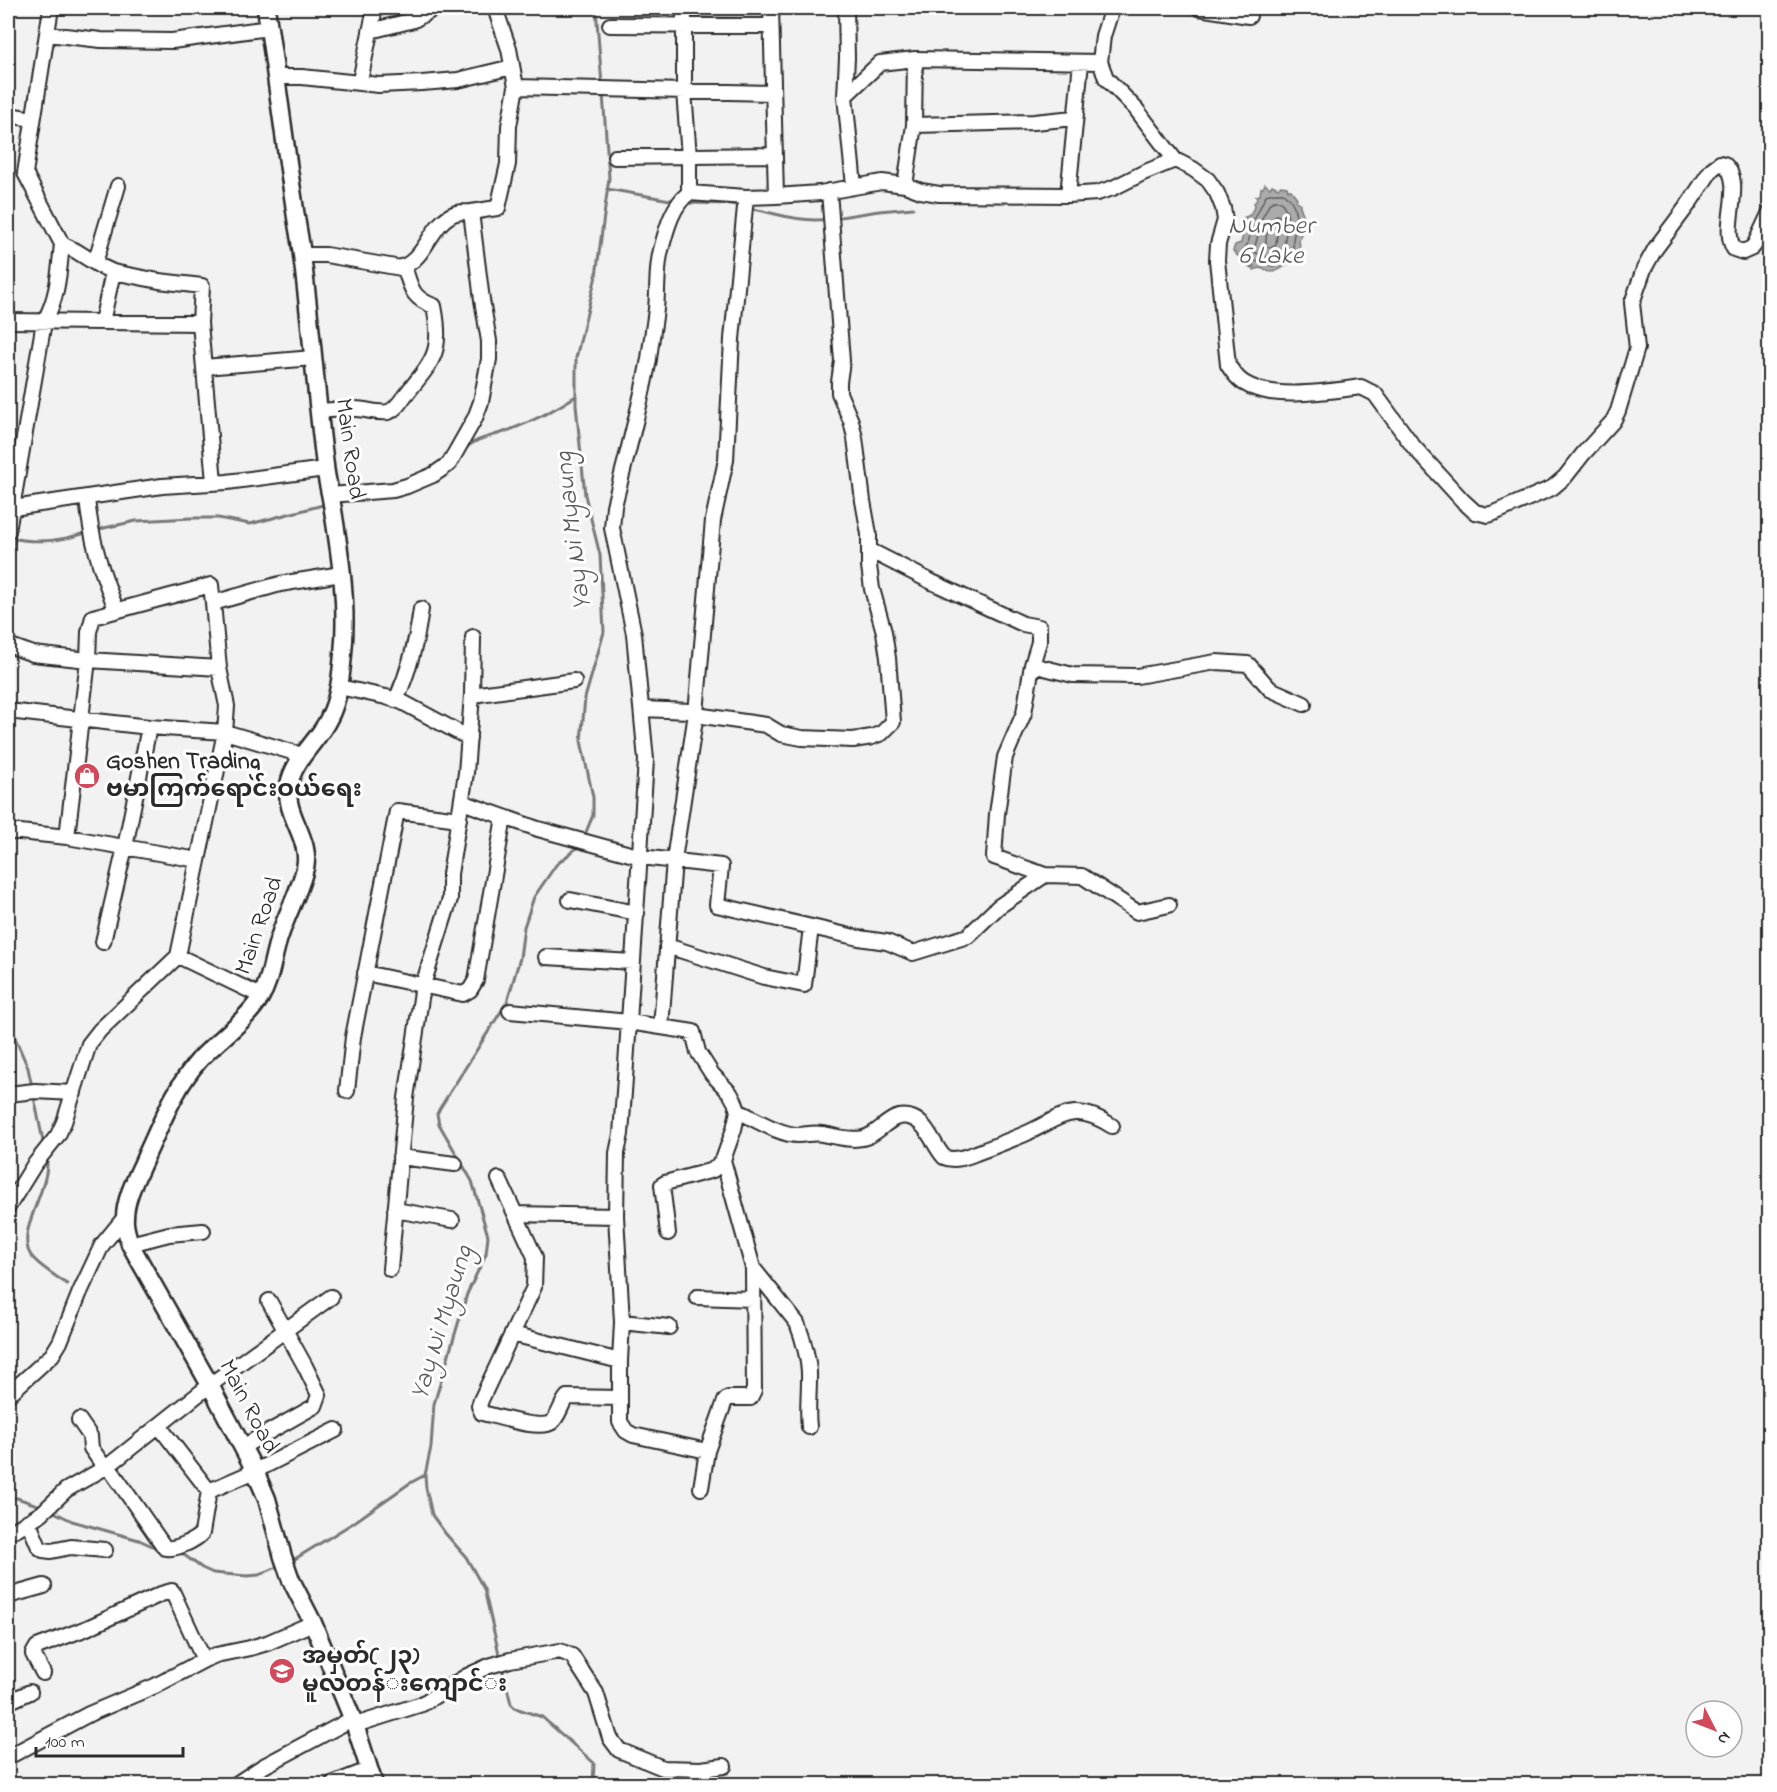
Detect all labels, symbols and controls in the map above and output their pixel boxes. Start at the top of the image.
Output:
water label: Number 6 Lake [1228,208,1317,276]
street label: Main Road [325,396,373,502]
water label: Yay Ni Myaung [545,448,603,612]
place label: Goshen Trading ဗမာကြက်ရောင်းဝယ်ရေး [106,745,362,808]
shop icon: Goshen Trading ဗမာကြက်ရောင်းဝယ်ရေး [72,761,102,791]
street label: Main Road [227,872,293,980]
water label: Yay Ni Myaung [402,1240,485,1405]
street label: Main Road [209,1354,288,1461]
place label: အမှတ်(၂၃) မူလတန်‌း‌ကျောင်‌း [302,1639,507,1703]
school or university icon: အမှတ်(၂၃) မူလတန်‌း‌ကျောင်‌း [267,1656,297,1686]
north arrow [1684,1699,1744,1759]
scale bar [36,1720,183,1758]
text: N [1711,1726,1736,1750]
text: 100 m [45,1730,85,1756]

